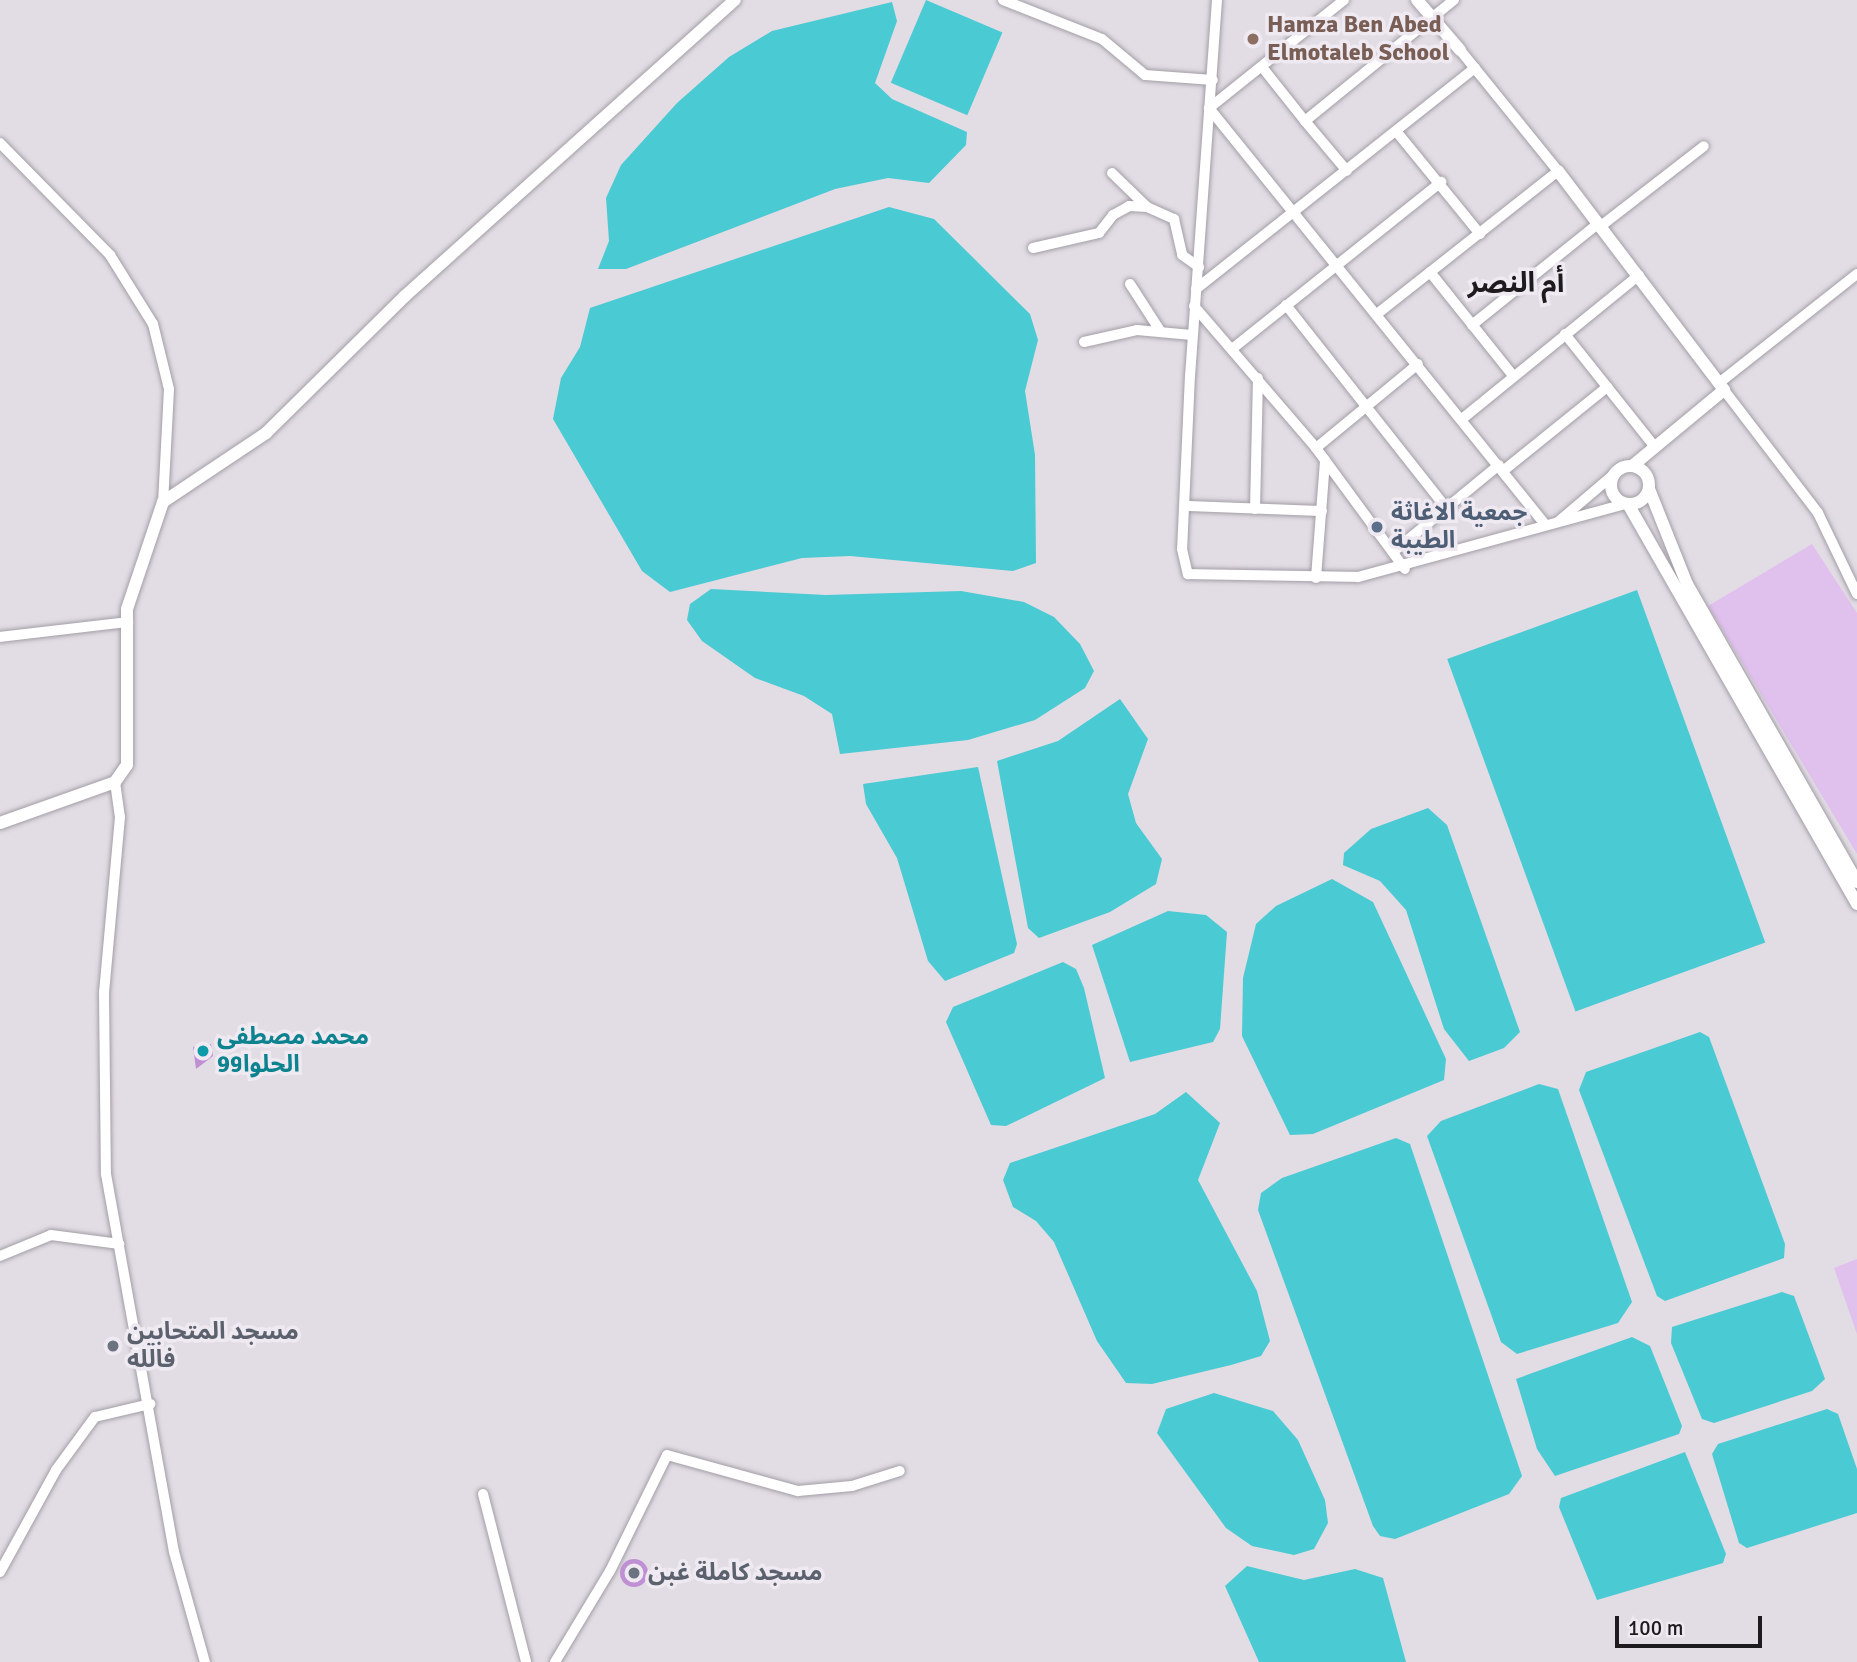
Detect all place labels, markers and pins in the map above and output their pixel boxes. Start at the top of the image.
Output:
place label: Hamza Ben Abed Elmotaleb School [1267,11,1449,67]
marker: Hamza Ben Abed Elmotaleb School [1245,31,1261,47]
place label: جمعية الاغاثة الطيبة [1391,499,1527,555]
marker: جمعية الاغاثة الطيبة [1369,519,1385,535]
place label: محمد مصطفى الحلوا99 [217,1023,369,1079]
marker: محمد مصطفى الحلوا99 [195,1043,211,1059]
place label: مسجد المتحابين فالله [127,1318,299,1374]
marker: مسجد المتحابين فالله [105,1338,121,1354]
place label: مسجد كاملة غبن [648,1559,822,1587]
marker: مسجد كاملة غبن [626,1565,642,1581]

